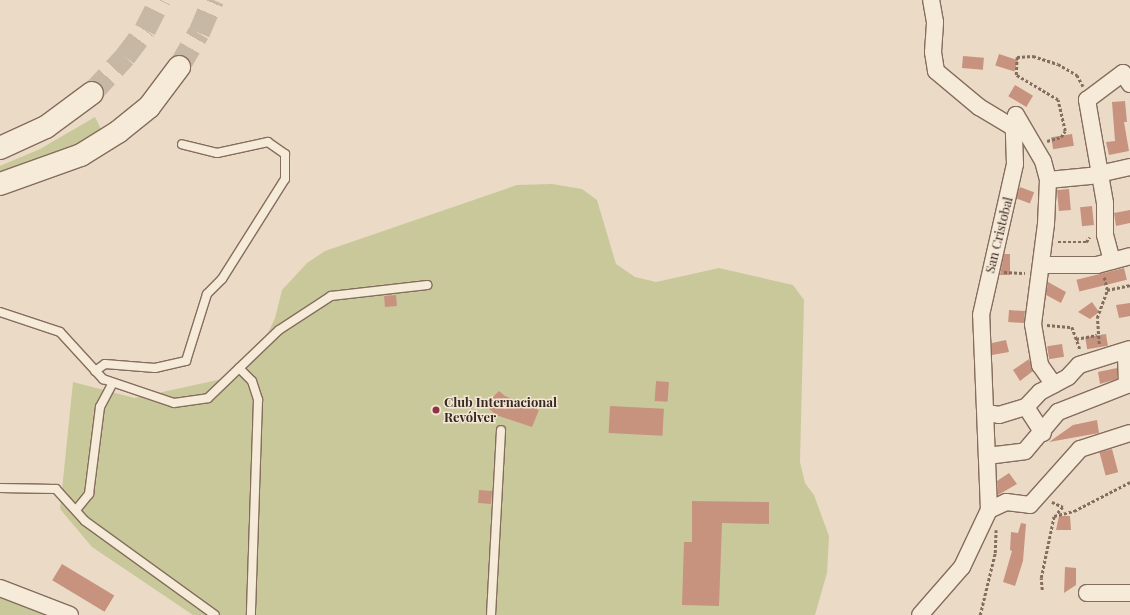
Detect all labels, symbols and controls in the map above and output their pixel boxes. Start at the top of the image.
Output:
street label: San Cristobal [982,195,1016,275]
place label: Club Internacional Revólver [444,395,557,426]
marker: Club Internacional Revólver [431,405,441,415]

